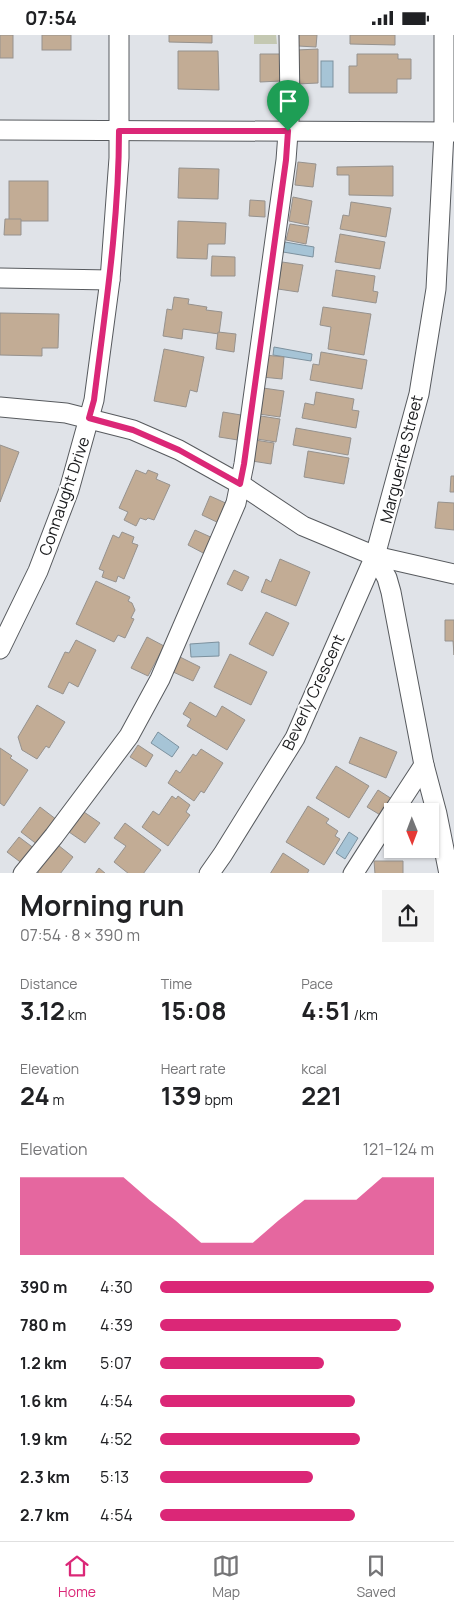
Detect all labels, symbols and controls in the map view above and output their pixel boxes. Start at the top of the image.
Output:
text: 07:54 [25,5,77,31]
pin [267,80,309,131]
icon: arrive [274,87,302,115]
street label: Marguerite Street [374,393,428,525]
street label: Connaught Drive [33,434,95,558]
street label: Beverly Crescent [276,630,350,754]
north arrow [384,803,439,857]
map controls [384,803,439,858]
text: Morning run [20,886,184,924]
button: share [382,890,434,942]
text: 07:54 · 8 × 390 m [20,924,140,946]
text: Distance [20,974,77,993]
text: Time [161,974,192,993]
text: Pace [301,974,333,993]
text: 3.12 [20,993,65,1028]
text: 15:08 [161,993,227,1028]
text: 4:51 [301,993,351,1028]
text: km [65,1005,87,1024]
text: /km [351,1005,378,1024]
text: Elevation [20,1059,79,1078]
text: Heart rate [161,1059,226,1078]
text: kcal [301,1059,327,1078]
text: 24 [20,1078,50,1113]
text: 139 [161,1078,202,1113]
text: 221 [301,1078,342,1113]
text: m [50,1090,64,1109]
text: bpm [202,1090,233,1109]
text: Elevation [20,1138,88,1160]
text: 121–124 m [363,1138,434,1160]
text: 390 m [20,1276,67,1298]
text: 4:30 [100,1276,133,1298]
text: 780 m [20,1314,66,1336]
text: 4:39 [100,1314,133,1336]
text: 1.2 km [20,1352,67,1374]
text: 5:07 [100,1352,132,1374]
text: 1.6 km [20,1390,67,1412]
text: 4:54 [100,1390,133,1412]
text: 1.9 km [20,1428,67,1450]
text: 4:52 [100,1428,132,1450]
text: 2.3 km [20,1466,70,1488]
text: 5:13 [100,1466,129,1488]
text: 2.7 km [20,1504,69,1526]
text: 4:54 [100,1504,133,1526]
tab: Home [58,1552,96,1601]
tab: Map [212,1552,240,1601]
tab: Saved [356,1552,396,1601]

